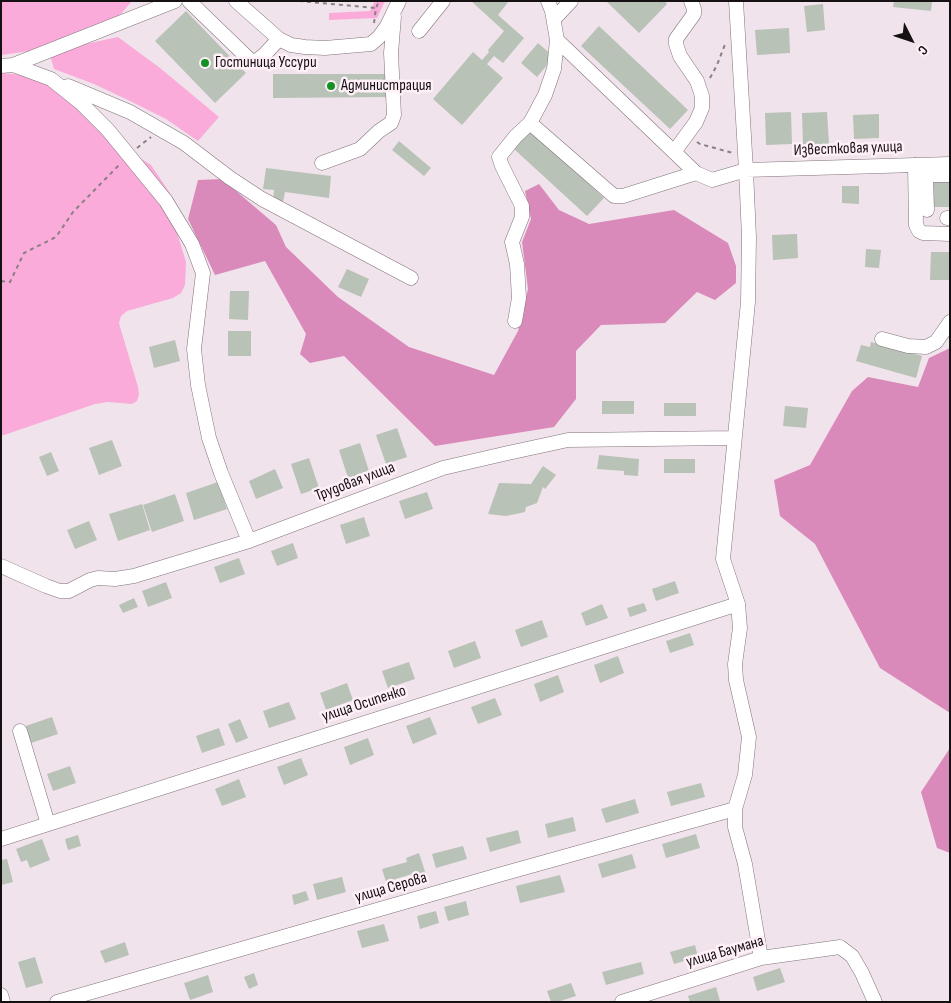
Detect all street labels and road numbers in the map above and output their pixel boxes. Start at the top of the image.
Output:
street label: Известковая улица [793,138,903,160]
street label: Трудовая улица [312,458,398,506]
street label: улица Осипенко [320,681,408,727]
street label: улица Серова [353,869,429,907]
street label: улица Баумана [684,932,766,972]

